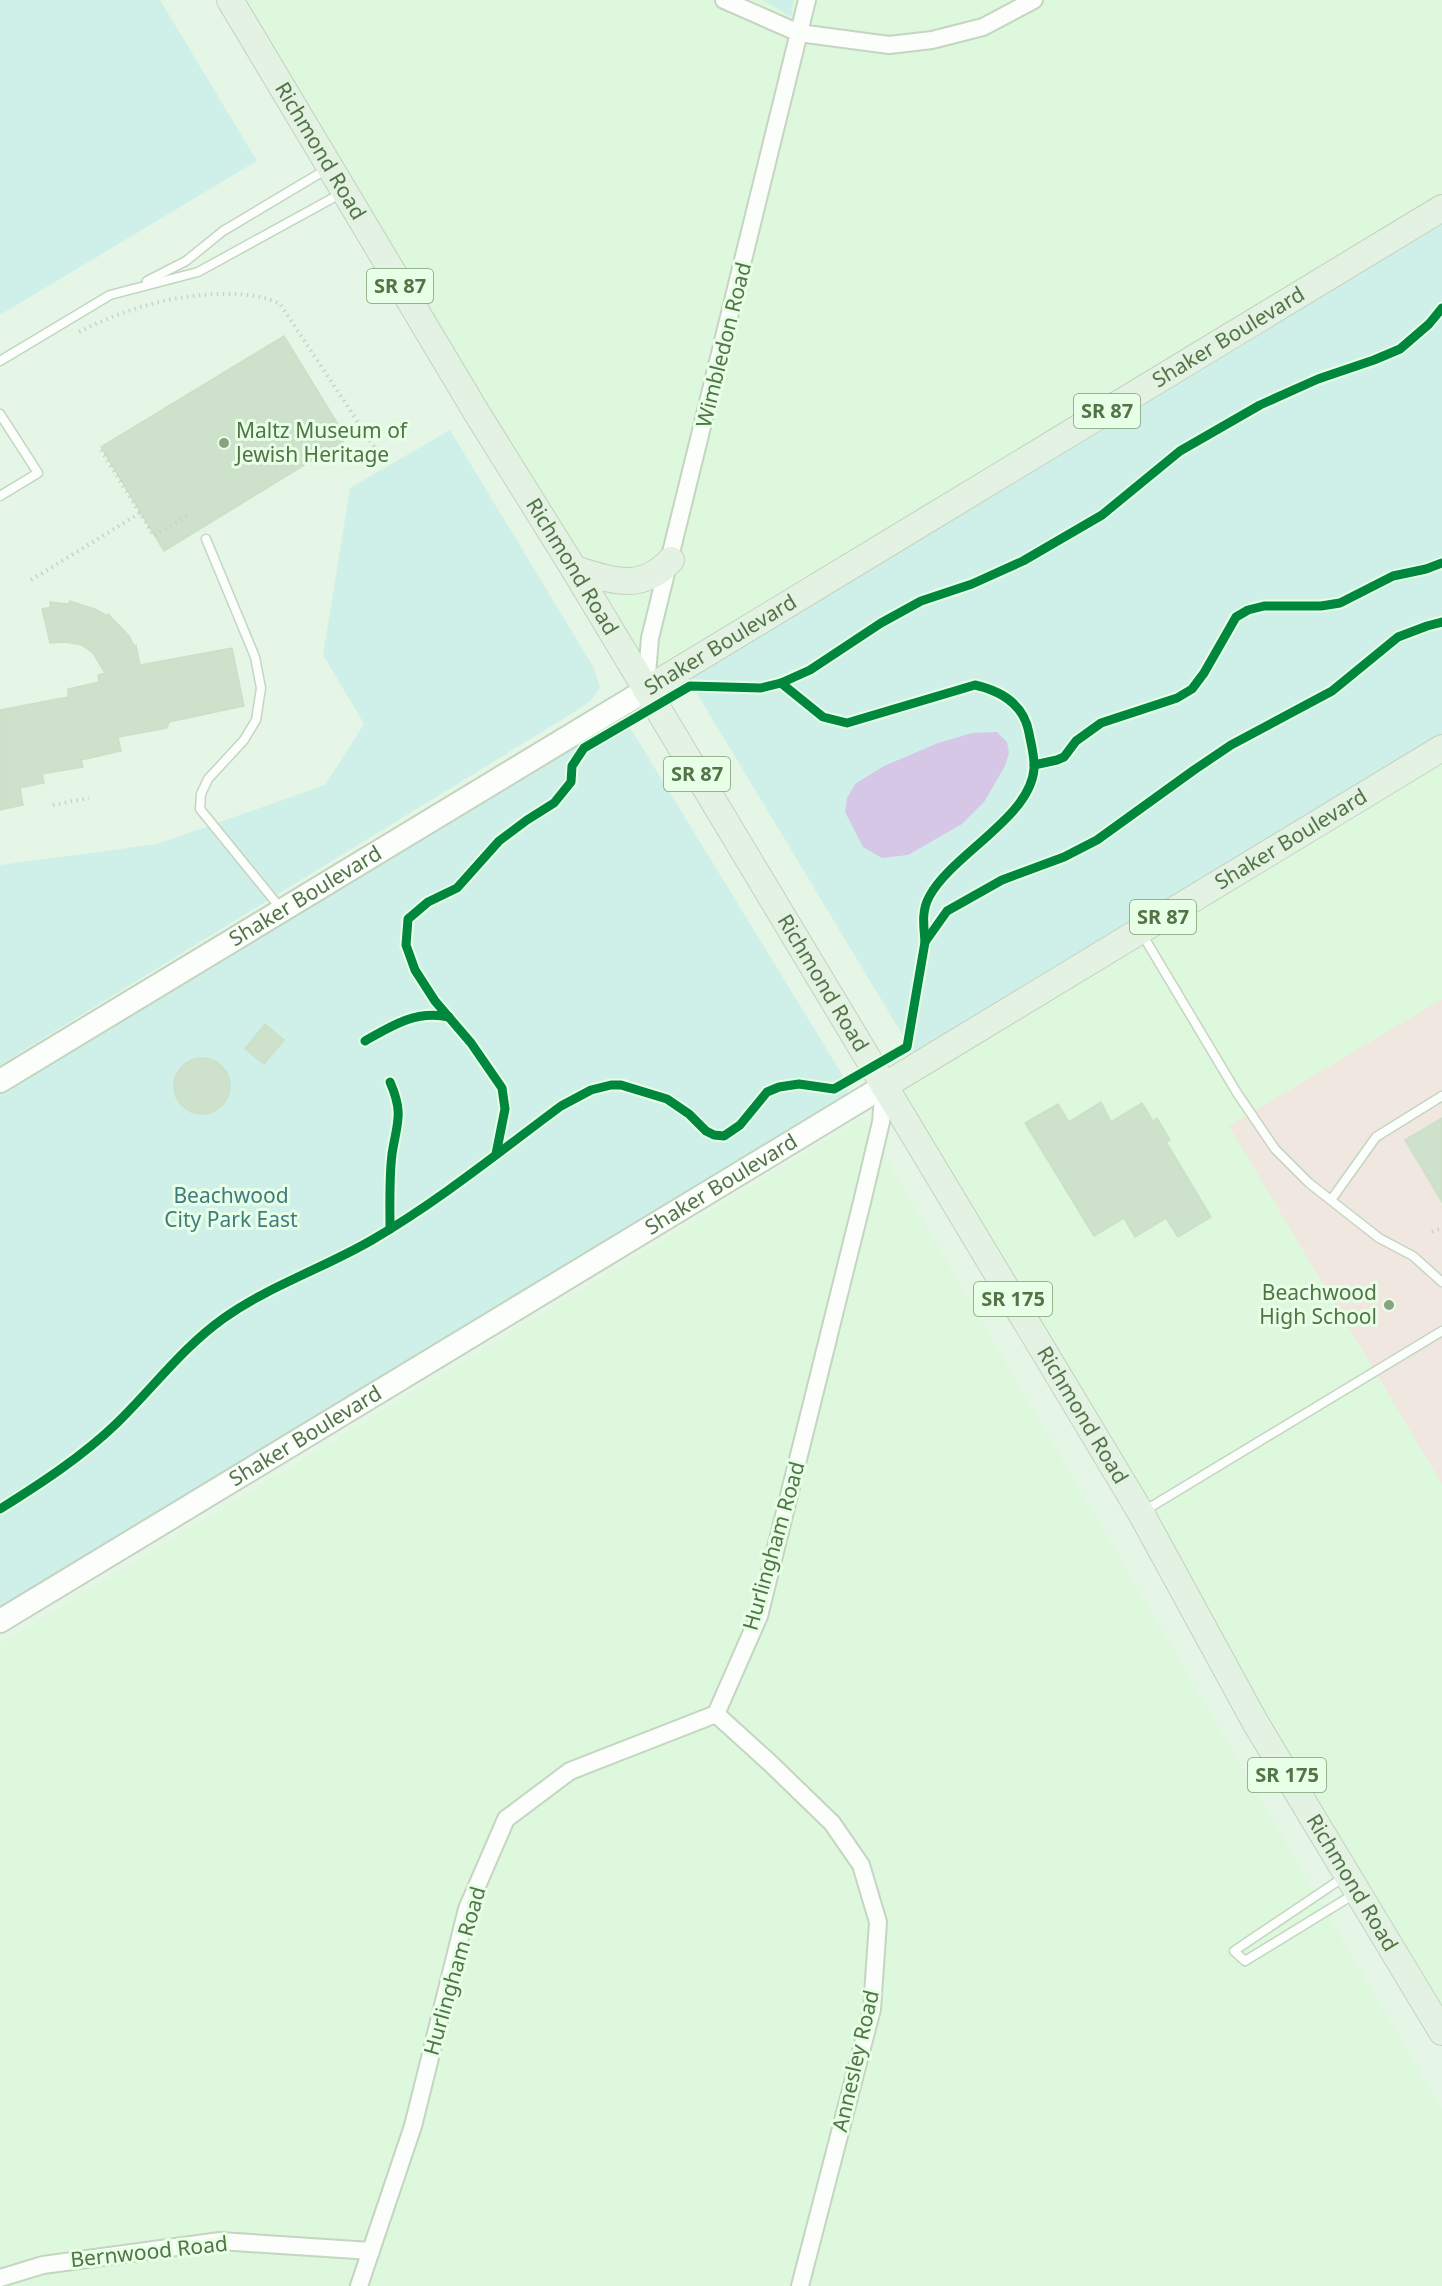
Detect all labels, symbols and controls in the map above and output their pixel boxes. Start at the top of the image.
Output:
street label: Richmond Road [269,77,373,225]
street label: Wimbledon Road [689,259,757,430]
road number: SR 87 [367,269,433,303]
street label: Shaker Boulevard [1147,280,1309,393]
road number: SR 87 [1074,394,1140,428]
place label: Maltz Museum of Jewish Heritage [234,416,409,468]
marker: Maltz Museum of Jewish Heritage [217,436,231,450]
street label: Richmond Road [520,492,625,640]
street label: Shaker Boulevard [638,587,801,701]
road number: SR 87 [664,757,730,791]
street label: Shaker Boulevard [1209,782,1372,895]
street label: Shaker Boulevard [223,838,386,952]
road number: SR 87 [1130,900,1196,934]
street label: Richmond Road [771,909,876,1057]
street label: Shaker Boulevard [639,1127,802,1241]
park label: Beachwood City Park East [164,1181,298,1233]
place label: Beachwood High School [1259,1278,1377,1330]
road number: SR 175 [974,1282,1052,1316]
marker: Beachwood High School [1382,1298,1396,1312]
street label: Richmond Road [1031,1341,1135,1489]
street label: Shaker Boulevard [223,1378,386,1492]
street label: Hurlingham Road [736,1458,811,1633]
road number: SR 175 [1248,1758,1326,1792]
street label: Richmond Road [1301,1808,1405,1956]
street label: Hurlingham Road [417,1883,492,2058]
street label: Annesley Road [825,1987,885,2134]
street label: Bernwood Road [69,2229,229,2273]

